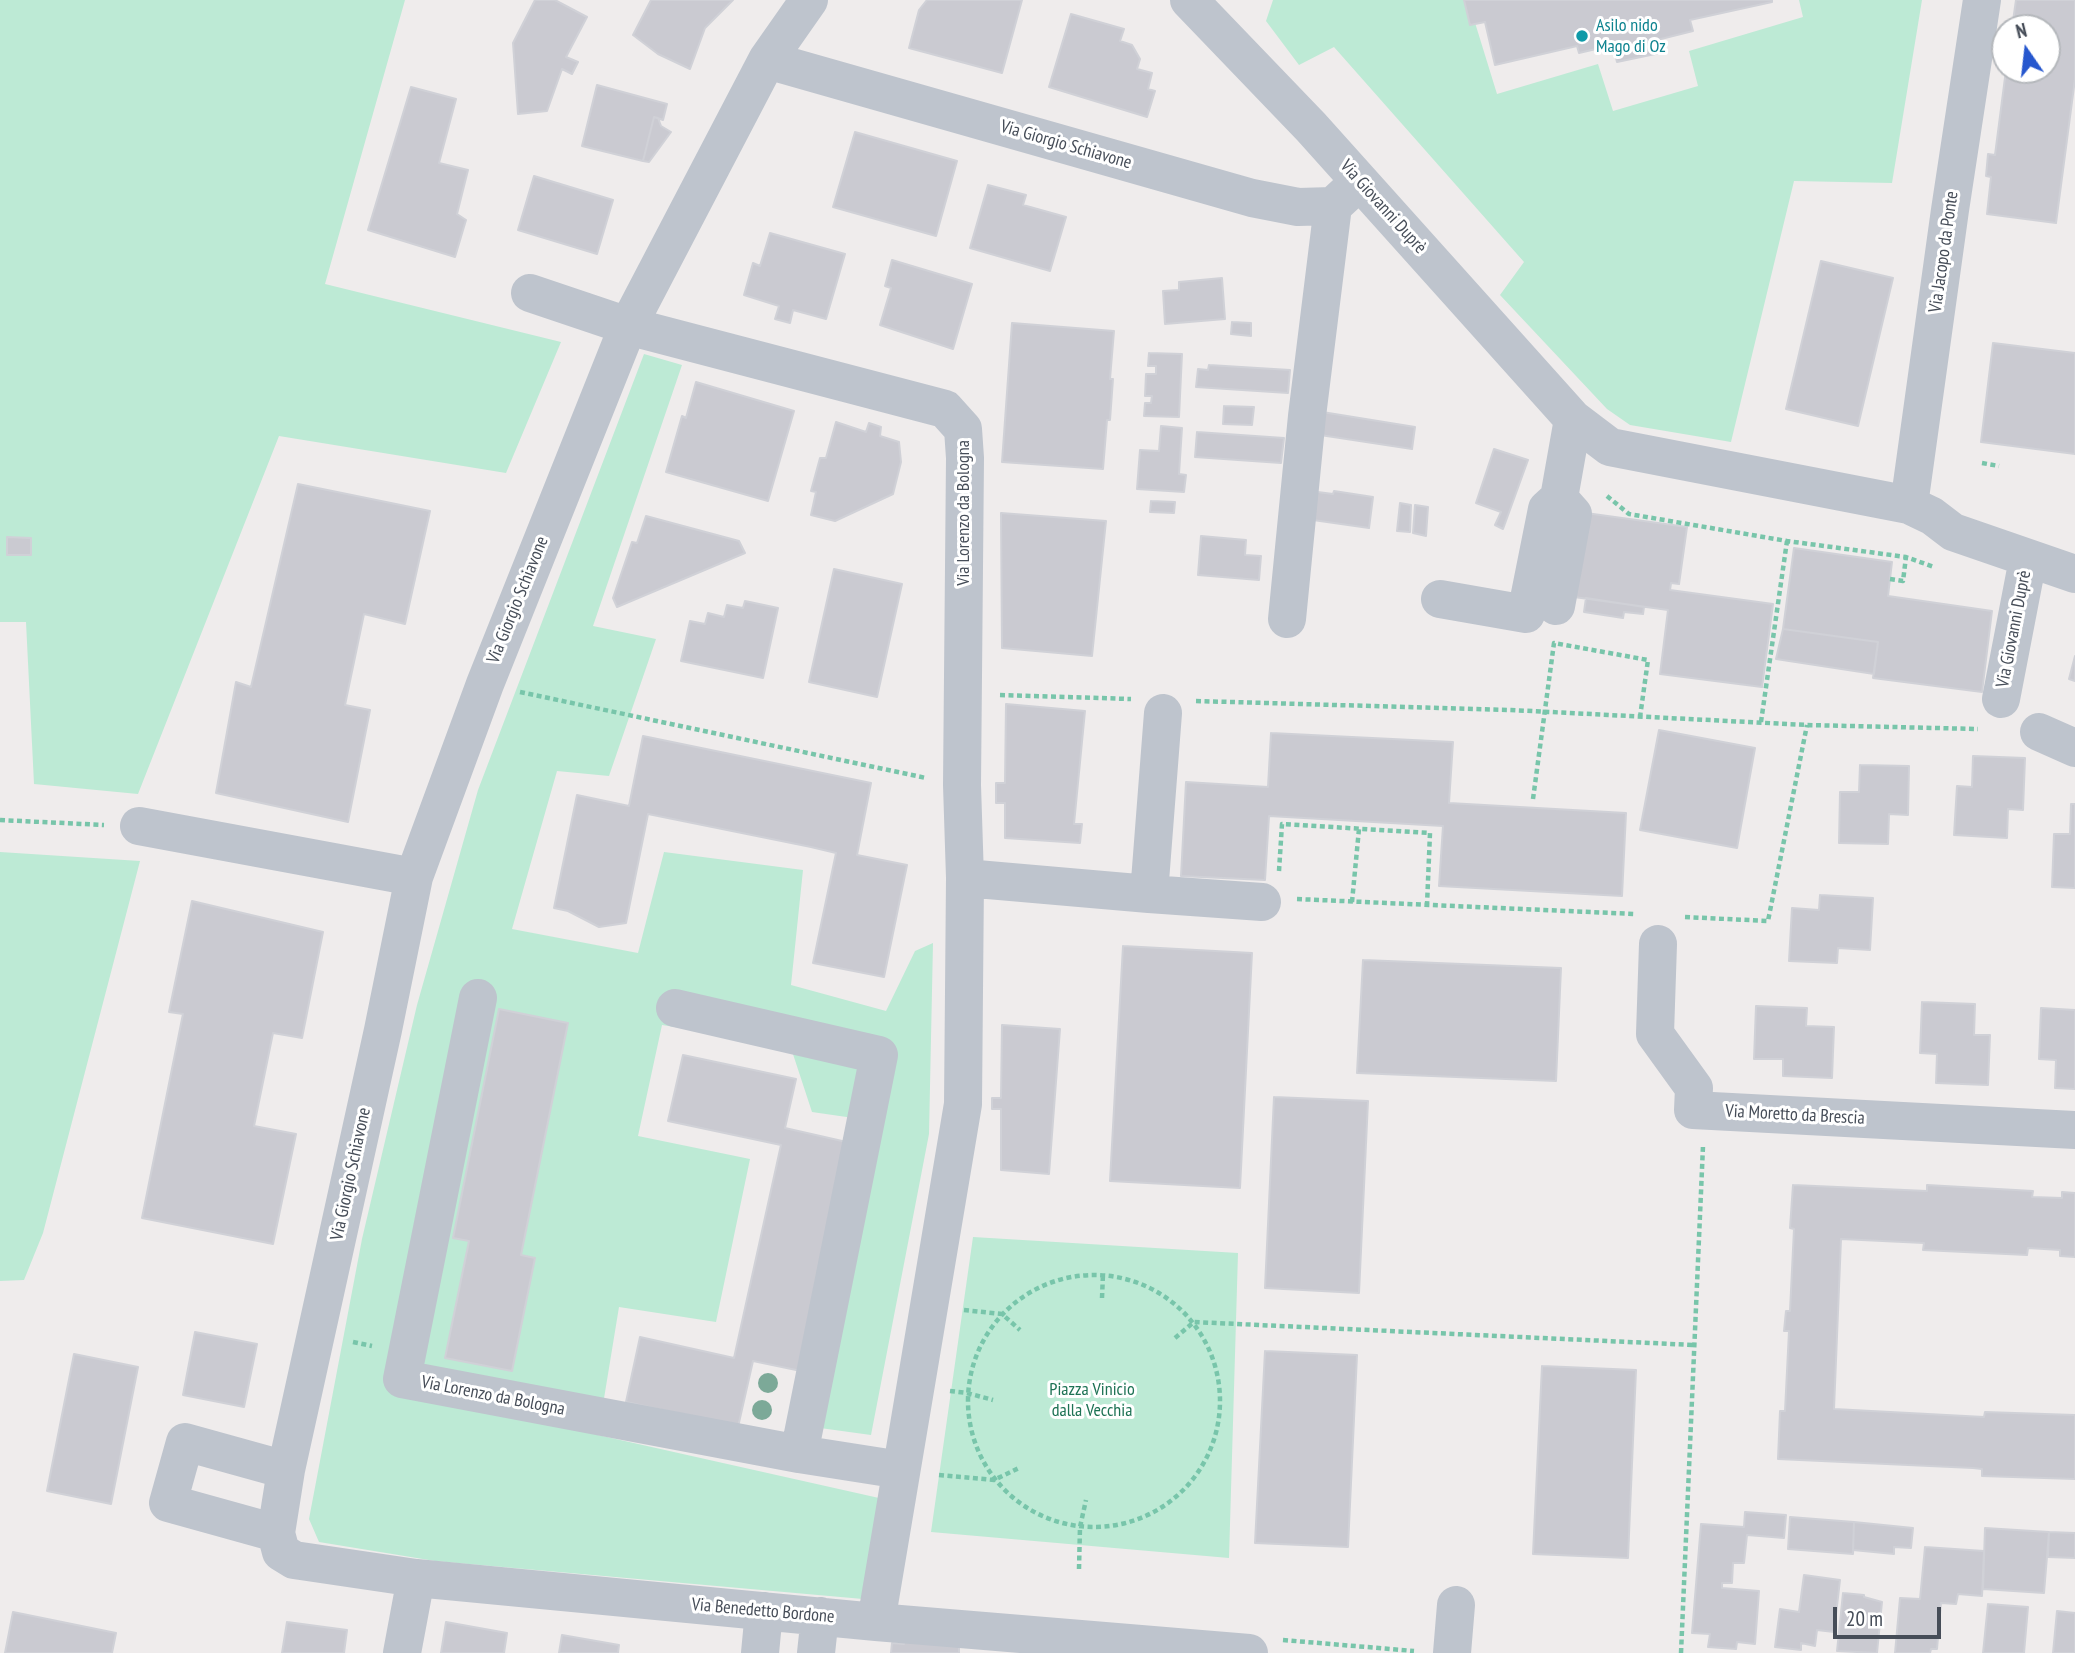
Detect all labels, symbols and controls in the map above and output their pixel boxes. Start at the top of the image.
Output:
north arrow [1991,14,2061,84]
place label: Asilo nido Mago di Oz [1596,15,1666,58]
text: N [2014,18,2029,43]
marker: Asilo nido Mago di Oz [1574,28,1590,44]
street label: Via Giorgio Schiavone [998,116,1134,174]
street label: Via Giovanni Duprè [1335,156,1431,258]
street label: Via Jacopo da Ponte [1925,190,1963,314]
street label: Via Lorenzo da Bologna [953,440,975,586]
street label: Via Giorgio Schiavone [483,533,553,667]
street label: Via Giovanni Duprè [1992,569,2036,689]
street label: Via Moretto da Brescia [1725,1101,1865,1129]
street label: Via Giorgio Schiavone [326,1106,376,1242]
street label: Via Lorenzo da Bologna [419,1371,567,1421]
park label: Piazza Vinicio dalla Vecchia [1049,1379,1135,1422]
street label: Via Benedetto Bordone [691,1594,835,1628]
scale bar [1837,1594,1946,1638]
text: 20 m [1846,1605,1883,1632]

